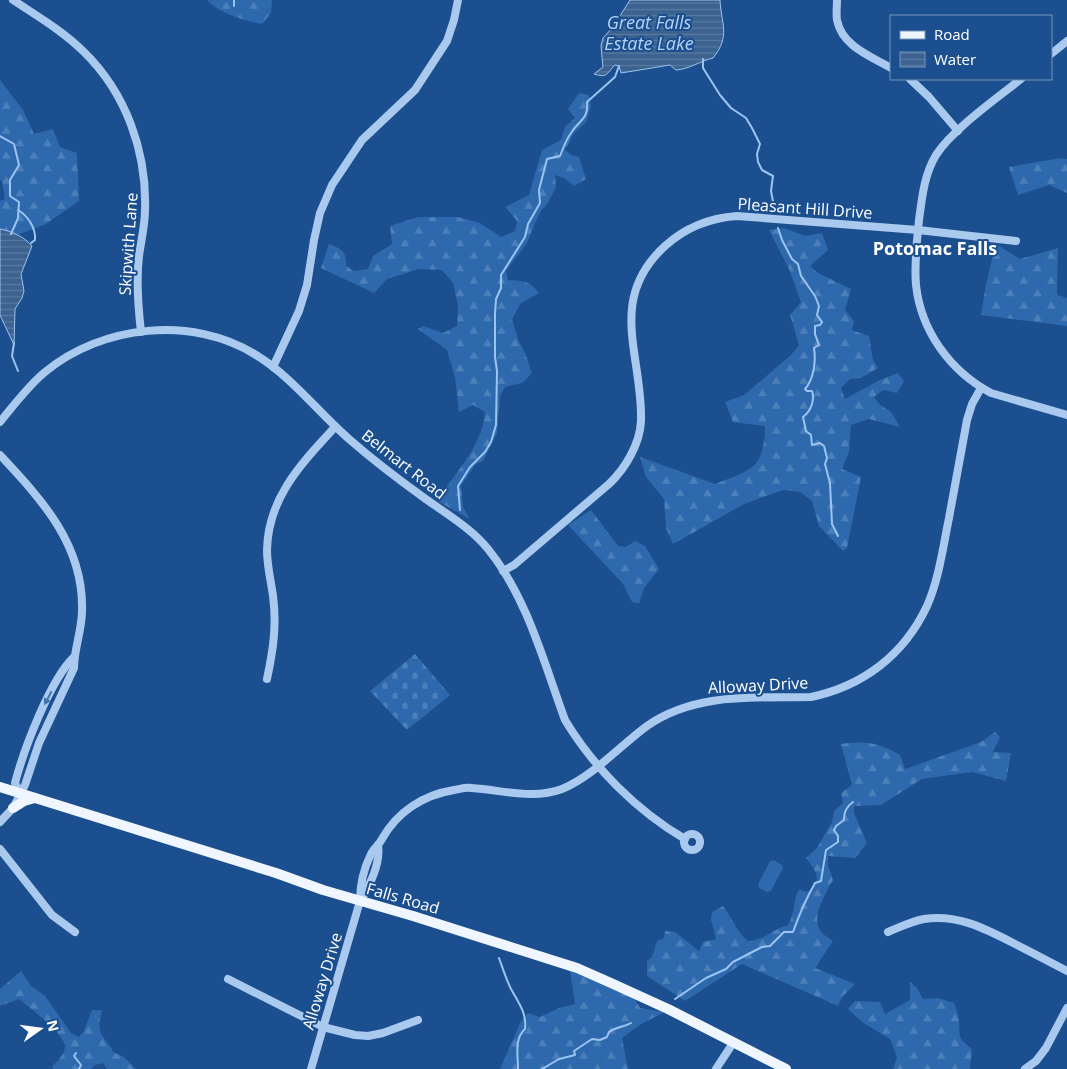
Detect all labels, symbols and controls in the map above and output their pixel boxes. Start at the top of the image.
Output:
water label: Great Falls Estate Lake [604,10,694,55]
legend [890,15,1052,80]
text: Road [934,24,970,44]
text: Water [934,49,976,69]
street label: Skipwith Lane [113,192,143,296]
street label: Pleasant Hill Drive [737,192,873,224]
district label: Potomac Falls [873,236,997,260]
street label: Belmart Road [357,424,451,504]
street label: Alloway Drive [707,671,809,699]
one-way arrow [44,691,52,705]
street label: Falls Road [364,877,442,919]
street label: Alloway Drive [297,930,347,1032]
north arrow [15,1004,65,1054]
text: N [43,1018,64,1034]

